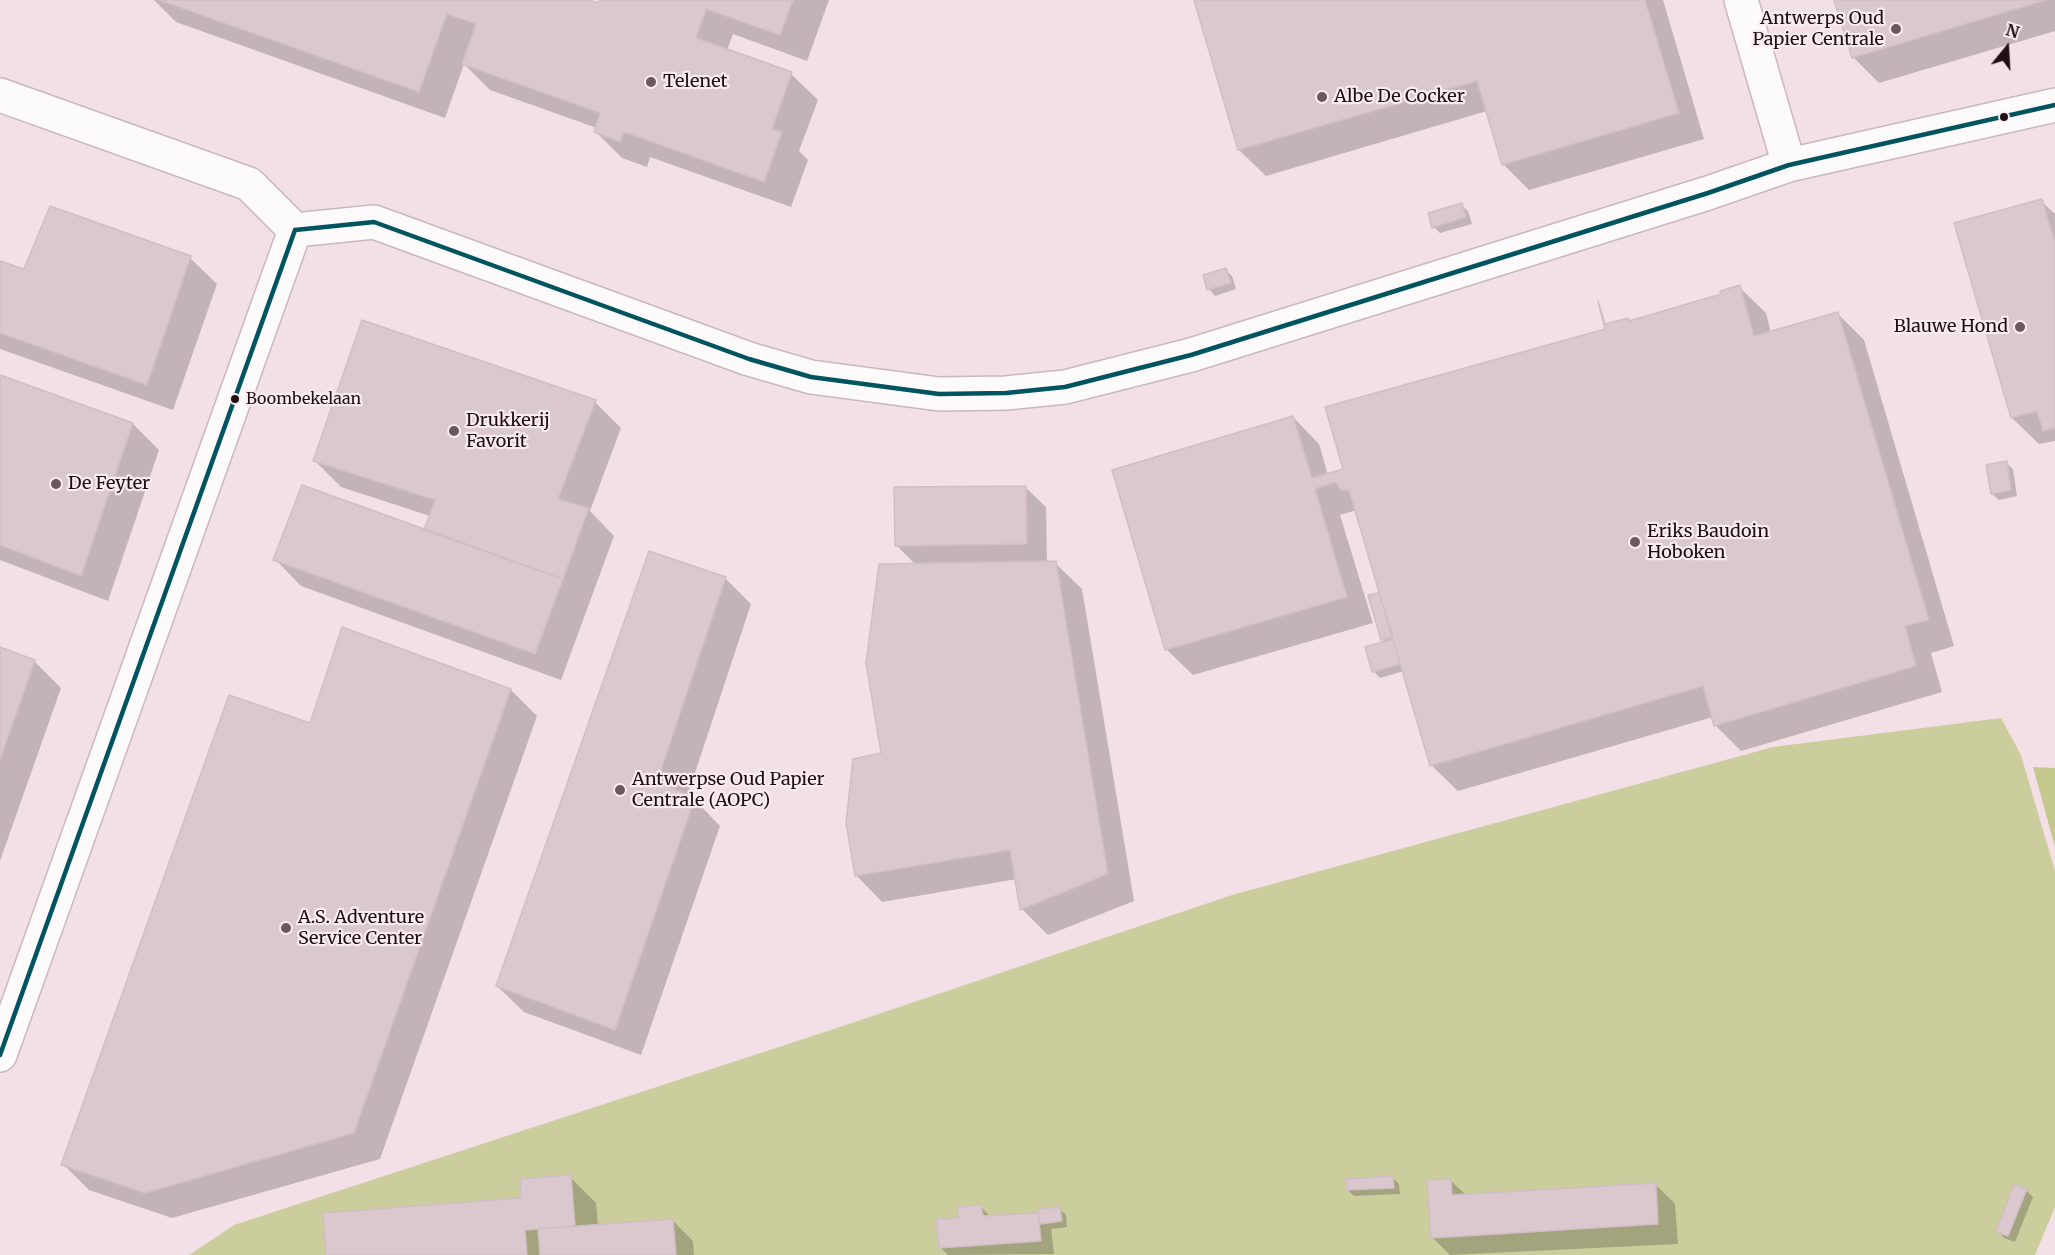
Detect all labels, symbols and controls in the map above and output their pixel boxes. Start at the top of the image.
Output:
place label: Antwerps Oud Papier Centrale [1752,8,1884,50]
north arrow [1977,18,2037,78]
text: N [2003,19,2022,42]
marker: Antwerps Oud Papier Centrale [1889,22,1903,36]
place label: Telenet [663,71,728,93]
marker: Telenet [644,75,658,89]
place label: Albe De Cocker [1334,86,1465,108]
marker: Albe De Cocker [1315,90,1329,104]
unlabelled marker [1998,111,2010,123]
place label: Blauwe Hond [1894,316,2008,338]
marker: Blauwe Hond [2013,320,2027,334]
place label: Boombekelaan [246,389,361,409]
marker: Boombekelaan [229,393,241,405]
place label: Drukkerij Favorit [466,410,550,452]
marker: Drukkerij Favorit [447,424,461,438]
place label: De Feyter [68,473,150,495]
marker: De Feyter [49,477,63,491]
place label: Eriks Baudoin Hoboken [1647,521,1769,564]
marker: Eriks Baudoin Hoboken [1628,535,1642,549]
place label: Antwerpse Oud Papier Centrale (AOPC) [632,769,825,812]
marker: Antwerpse Oud Papier Centrale (AOPC) [613,783,627,797]
place label: A.S. Adventure Service Center [298,907,424,950]
marker: A.S. Adventure Service Center [279,921,293,935]

